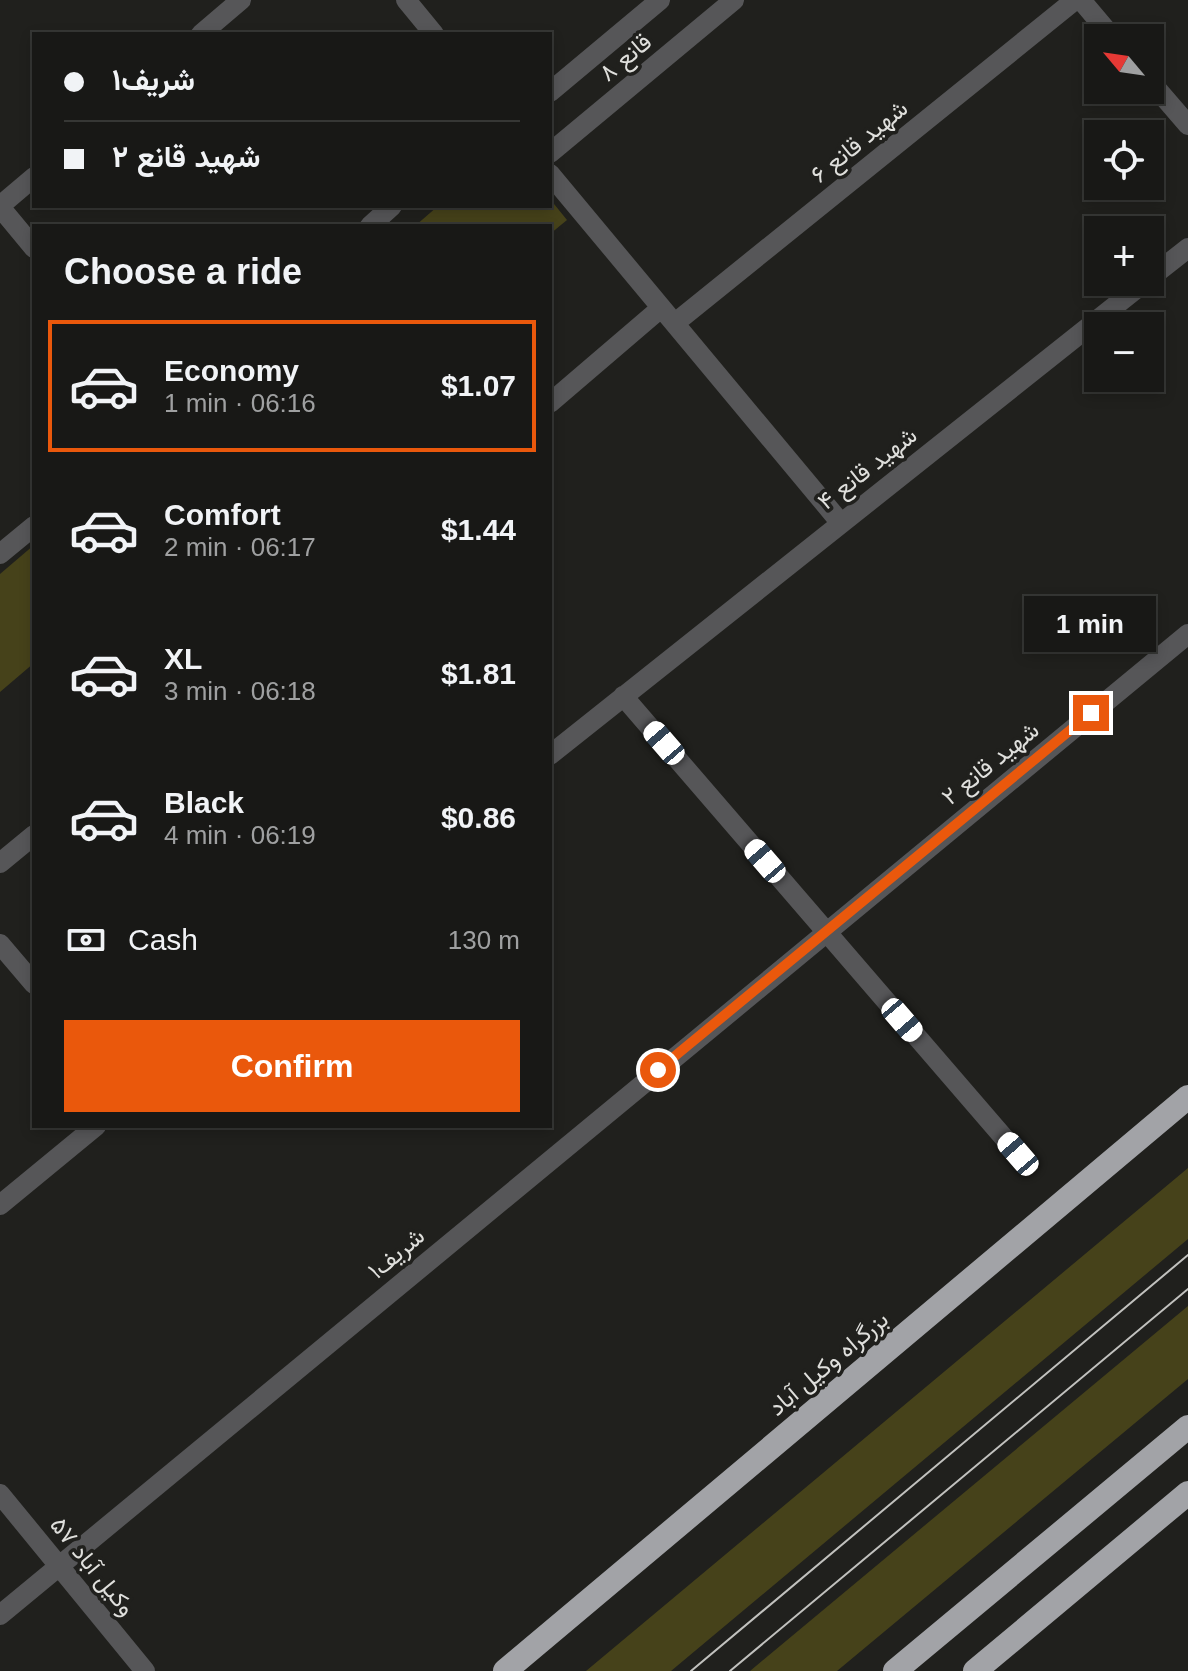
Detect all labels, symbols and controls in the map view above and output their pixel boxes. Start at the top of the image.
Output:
north arrow [1084,24,1164,104]
map controls [1084,24,1164,392]
street label: قانع ۸ [594,28,659,89]
text: شریف١ [112,63,195,96]
street label: شهید قانع ۶ [805,94,915,191]
button: locate [1084,120,1164,200]
text: شهید قانع ۲ [112,140,260,173]
button: + [1084,216,1164,296]
text: Choose a ride [64,251,302,292]
button: − [1084,312,1164,392]
icon: car [68,350,140,422]
text: Economy [164,354,299,387]
text: $1.07 [441,369,516,402]
text: 1 min · 06:16 [164,388,316,418]
street label: شهید قانع ۴ [812,421,924,518]
icon: car [68,494,140,566]
text: Comfort [164,498,281,531]
text: $1.44 [441,513,516,546]
text: 2 min · 06:17 [164,532,316,562]
callout: 1 min [1025,597,1157,653]
text: 1 min [1056,609,1124,639]
icon: car [68,638,140,710]
text: XL [164,642,202,675]
text: $1.81 [441,657,516,690]
text: 3 min · 06:18 [164,676,316,706]
route end [1073,695,1109,731]
street label: شهید قانع ۲ [936,716,1046,813]
car [639,717,689,769]
icon: car [68,782,140,854]
text: Black [164,786,244,819]
text: $0.86 [441,801,516,834]
text: 4 min · 06:19 [164,820,316,850]
car [740,835,790,887]
icon: cash [64,918,108,962]
text: Cash [128,923,198,956]
text: 130 m [448,925,520,955]
car [877,994,927,1046]
button: Confirm [64,1020,520,1112]
route start [640,1052,676,1088]
car [993,1128,1043,1180]
street label: شریف١ [362,1222,431,1286]
street label: بزرگراه وکیل آباد [763,1305,895,1422]
street label: ۵۷ وکیل آباد [44,1511,141,1622]

